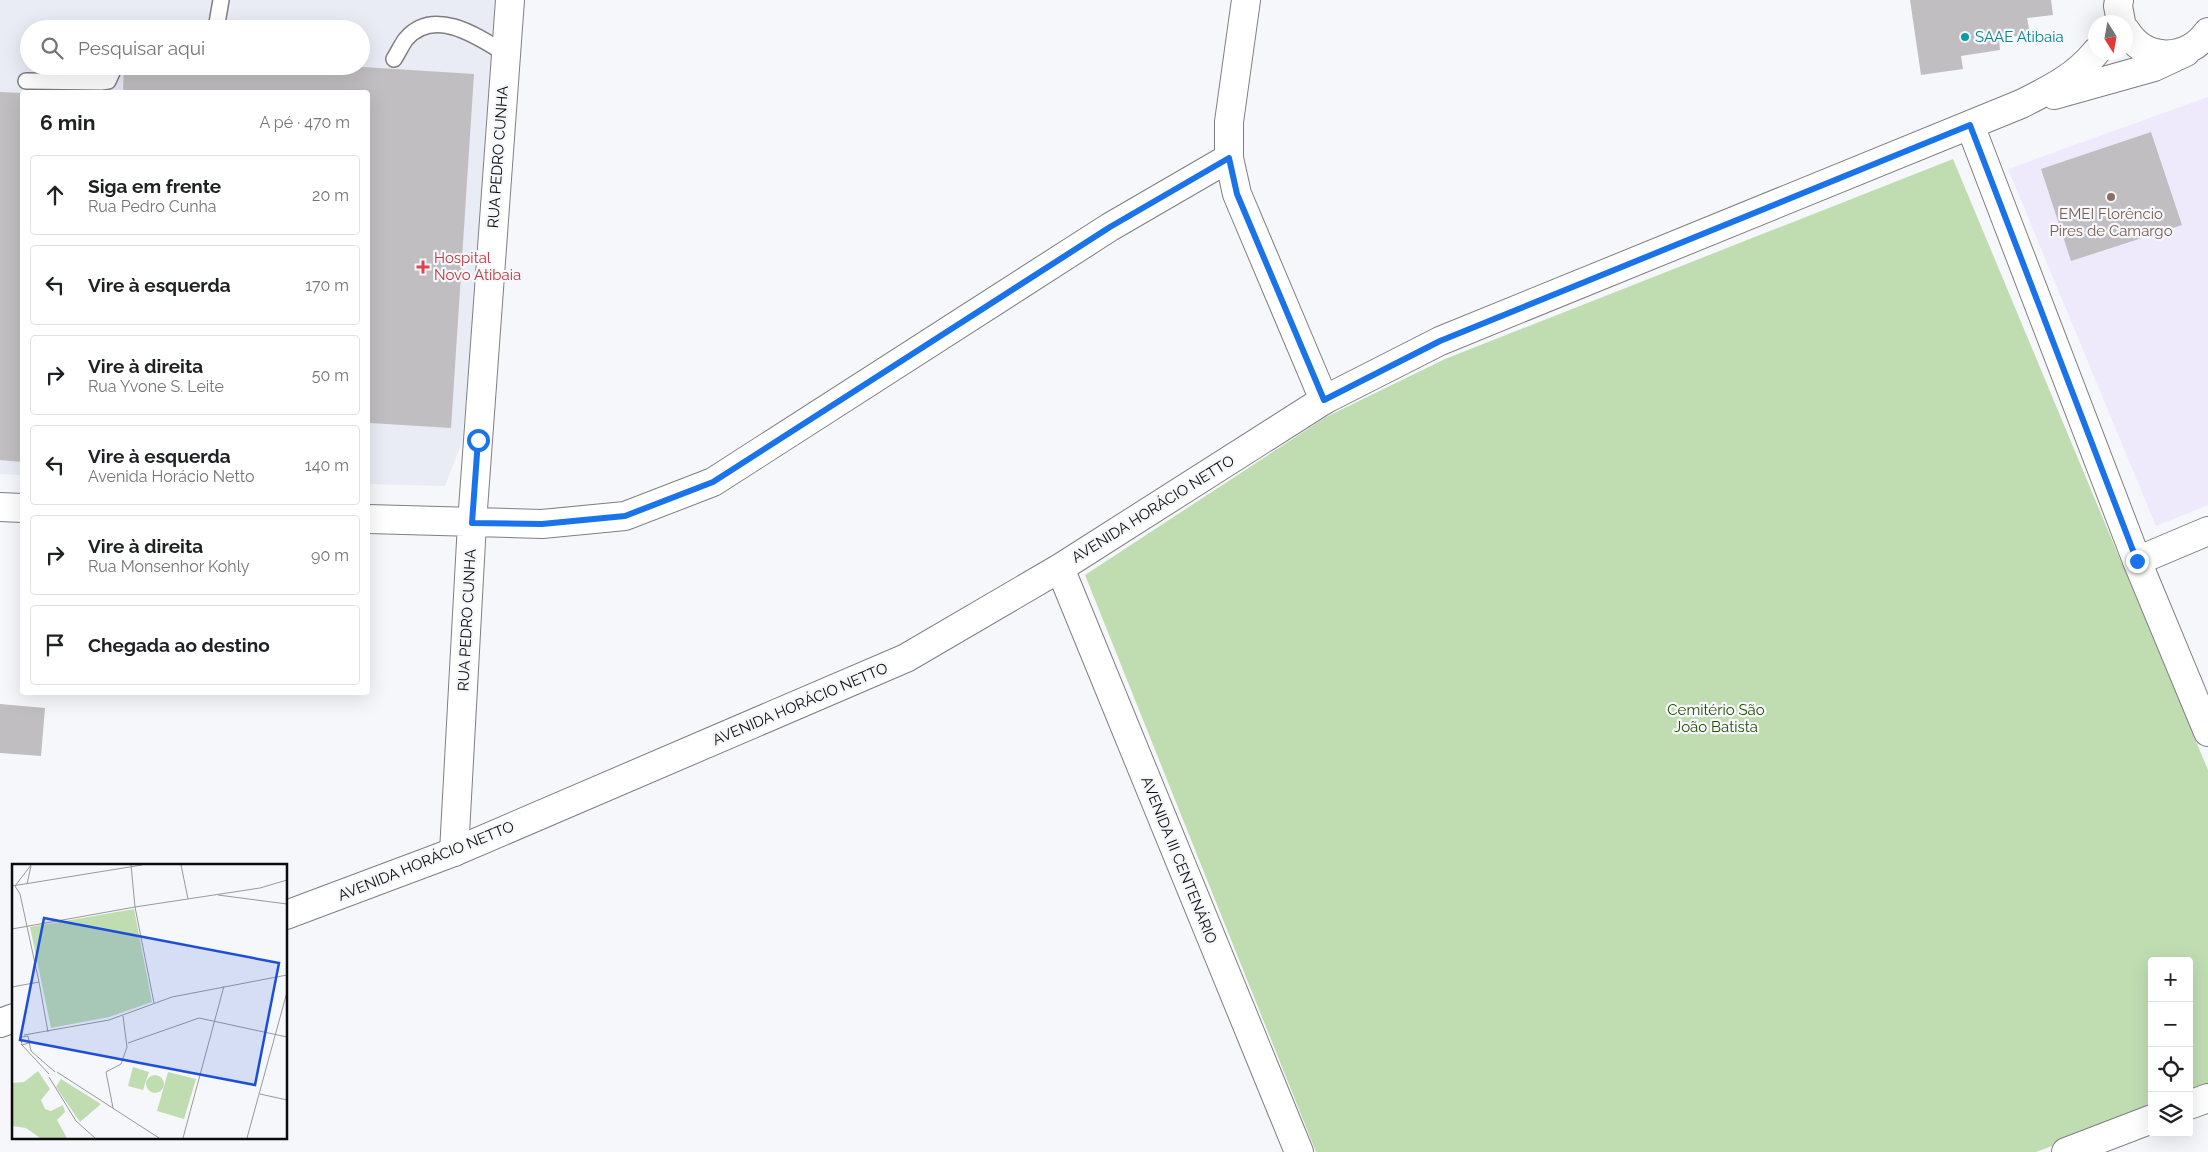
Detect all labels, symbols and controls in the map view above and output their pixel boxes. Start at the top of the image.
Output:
north arrow [2088,15,2133,60]
search box [20,20,370,75]
place label: SAAE Atibaia [1975,28,2064,46]
marker: SAAE Atibaia [1959,31,1971,43]
icon: search [38,34,66,62]
text: Pesquisar aqui [78,37,205,59]
street label: RUA PEDRO CUNHA [484,85,512,229]
text: 6 min [40,110,95,135]
text: A pé · 470 m [259,113,350,132]
text: Siga em frente [88,175,221,197]
icon: ahead [41,181,69,209]
text: 20 m [312,186,349,205]
marker: EMEI Florêncio Pires de Camargo [2105,191,2117,203]
text: Rua Pedro Cunha [88,197,217,216]
place label: EMEI Florêncio Pires de Camargo [2049,205,2173,240]
place label: Hospital Novo Atibaia [434,249,521,284]
marker: Hospital Novo Atibaia [416,260,430,274]
icon: left [41,271,69,299]
text: Vire à esquerda [88,274,231,296]
text: 170 m [305,276,349,295]
text: Vire à direita [88,355,203,377]
icon: right [41,361,69,389]
text: 50 m [312,366,349,385]
text: Rua Yvone S. Leite [88,377,224,396]
route start [467,429,490,452]
text: Vire à esquerda [88,445,231,467]
icon: left [41,451,69,479]
street label: AVENIDA HORÁCIO NETTO [1068,451,1238,567]
text: 140 m [305,456,349,475]
text: Avenida Horácio Netto [88,467,255,486]
text: Vire à direita [88,535,203,557]
icon: right [41,541,69,569]
text: 90 m [311,546,349,565]
street label: RUA PEDRO CUNHA [454,548,480,692]
route end [2126,550,2149,573]
text: Rua Monsenhor Kohly [88,557,249,576]
icon: arrive [41,631,69,659]
text: Chegada ao destino [88,634,270,656]
street label: AVENIDA HORÁCIO NETTO [710,659,890,749]
park label: Cemitério São João Batista [1667,701,1765,736]
street label: AVENIDA III CENTENÁRIO [1137,774,1221,946]
street label: AVENIDA HORÁCIO NETTO [335,817,517,905]
inset map [12,864,288,1140]
map controls [2148,957,2193,1137]
button: + [2148,957,2193,1002]
button: − [2148,1002,2193,1047]
button: locate [2148,1047,2193,1092]
button: layers [2148,1092,2193,1137]

